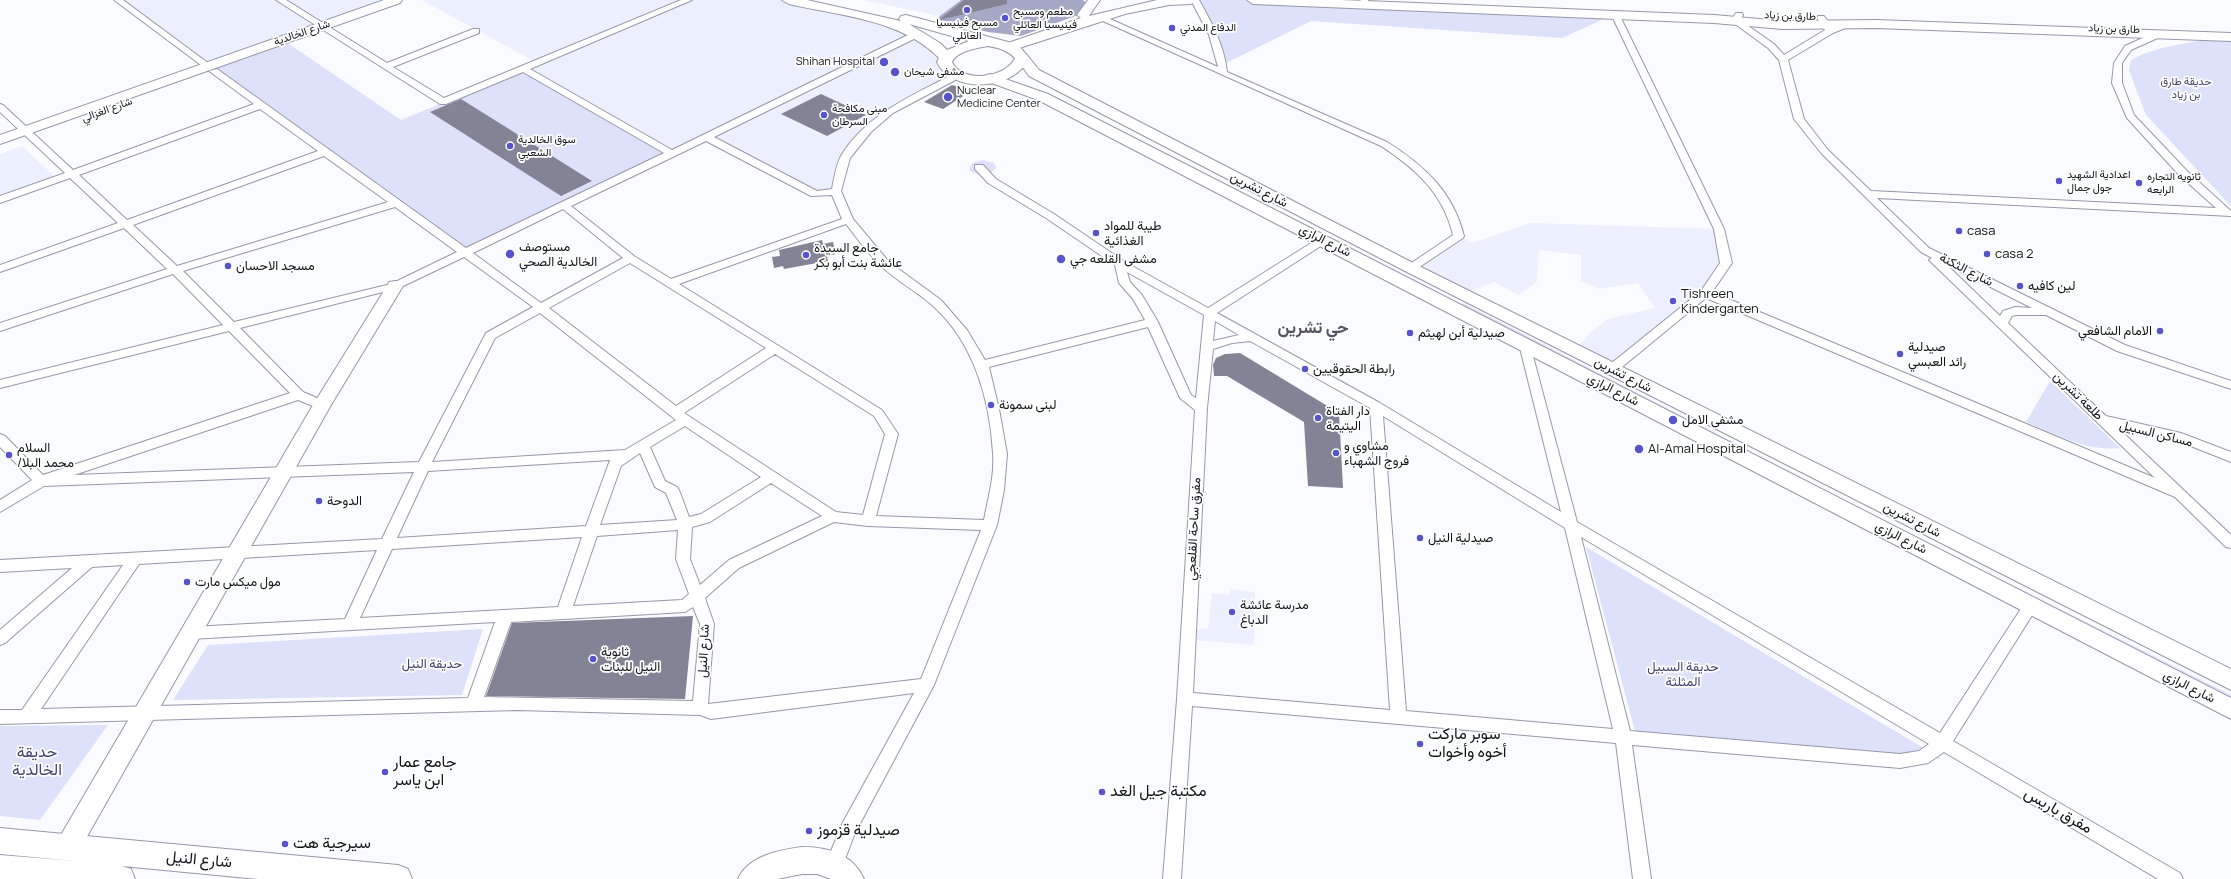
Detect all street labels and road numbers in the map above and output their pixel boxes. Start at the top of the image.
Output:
street label: طارق بن زياد [1764,8,1816,24]
street label: شارع الخالدية [272,17,332,49]
street label: طارق بن زياد [2088,21,2140,37]
street label: شارع الغزالي [80,95,134,125]
street label: شارع تشرين [1228,169,1290,211]
street label: شارع الرازي [1296,221,1354,261]
street label: شارع الثكنة [1937,250,1995,290]
street label: شارع تشرين [1592,354,1654,396]
street label: طلعة تشرين [2050,368,2106,424]
street label: شارع الرازي [1584,370,1642,410]
street label: مساكن السبيل [2118,417,2194,451]
street label: مفرق ساحة القلعجي [1184,477,1204,581]
street label: شارع تشرين [1881,499,1943,541]
street label: شارع الرازي [1872,518,1930,558]
street label: شارع النيل [695,624,713,678]
street label: شارع الرازي [2160,667,2218,707]
street label: مفرق باريس [2020,784,2096,838]
street label: شارع النيل [165,848,233,872]

